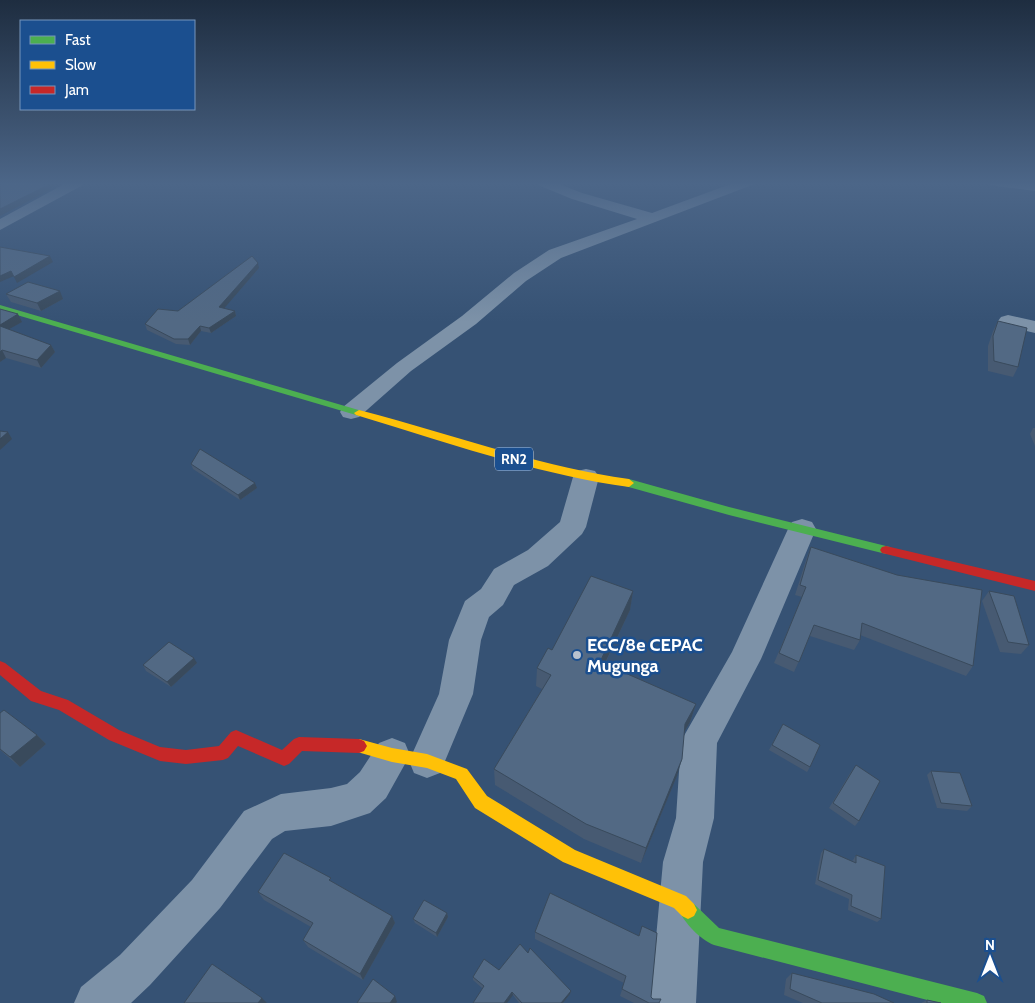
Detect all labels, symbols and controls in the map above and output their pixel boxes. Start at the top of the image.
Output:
legend [20,20,195,110]
text: Fast [65,31,90,49]
text: Slow [65,56,96,74]
text: Jam [64,81,89,99]
road number: RN2 [495,448,533,470]
place label: ECC/8e CEPAC Mugunga [587,634,703,677]
marker: ECC/8e CEPAC Mugunga [571,649,583,661]
north arrow [965,933,1015,983]
text: N [985,936,995,954]

